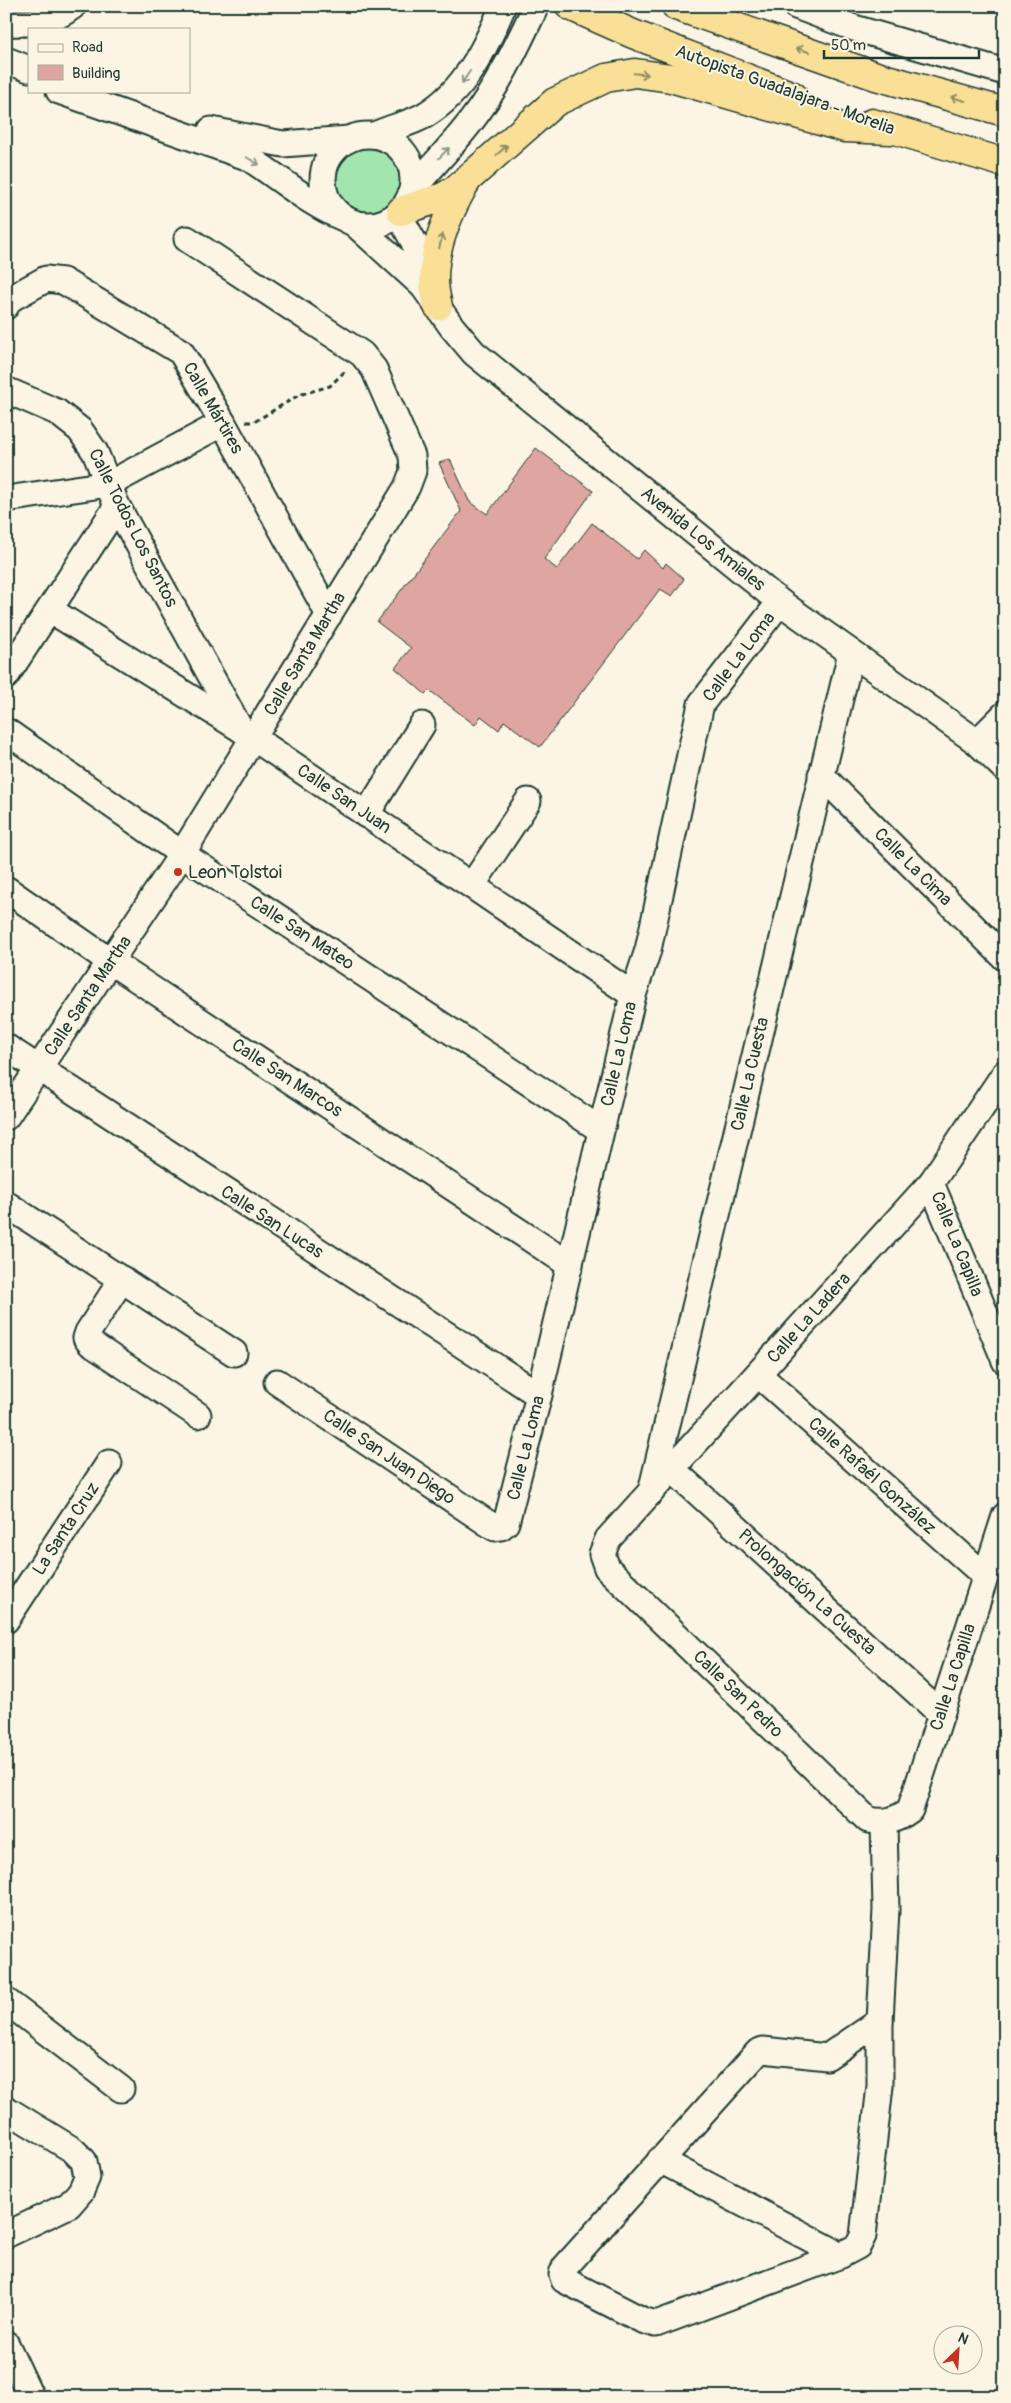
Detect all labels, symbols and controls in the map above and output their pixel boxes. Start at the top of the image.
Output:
legend [28,28,190,92]
scale bar [824,28,978,60]
text: 50 m [831,36,866,55]
text: Road [72,38,103,57]
street label: Autopista Guadalajara - Morelia [672,40,898,140]
one-way arrow [796,45,811,54]
text: Building [72,64,120,83]
one-way arrow [632,69,648,79]
one-way arrow [461,70,471,84]
one-way arrow [950,94,966,103]
one-way arrow [496,144,509,155]
one-way arrow [438,147,450,159]
one-way arrow [245,157,259,167]
one-way arrow [437,234,446,250]
street label: Calle Mártires [178,358,248,458]
street label: Calle Todos Los Santos [83,445,183,611]
street label: Avenida Los Amiales [636,482,770,596]
street label: Calle Santa Martha [259,588,351,720]
street label: Calle La Loma [698,607,780,707]
street label: Calle San Juan [292,759,396,839]
street label: Calle La Cima [869,823,957,911]
place label: Leon Tolstoi [188,861,282,884]
marker: Leon Tolstoi [172,866,184,878]
street label: Calle San Mateo [245,891,359,975]
street label: Calle Santa Martha [39,931,137,1061]
street label: Calle La Loma [596,999,642,1109]
street label: Calle La Cuesta [726,1015,774,1133]
street label: Calle San Marcos [227,1034,347,1122]
street label: Calle San Lucas [216,1180,328,1264]
street label: Calle La Capilla [925,1188,989,1300]
street label: Calle La Ladera [762,1268,856,1368]
street label: Calle La Loma [502,1393,550,1503]
street label: Calle San Juan Diego [318,1404,460,1510]
street label: Calle Rafaél González [803,1412,941,1540]
street label: La Santa Cruz [27,1478,105,1580]
street label: Prolongación La Cuesta [733,1524,881,1660]
street label: Calle La Capilla [925,1620,981,1734]
street label: Calle San Pedro [688,1645,788,1743]
north arrow [934,2326,984,2376]
text: N [955,2329,971,2348]

